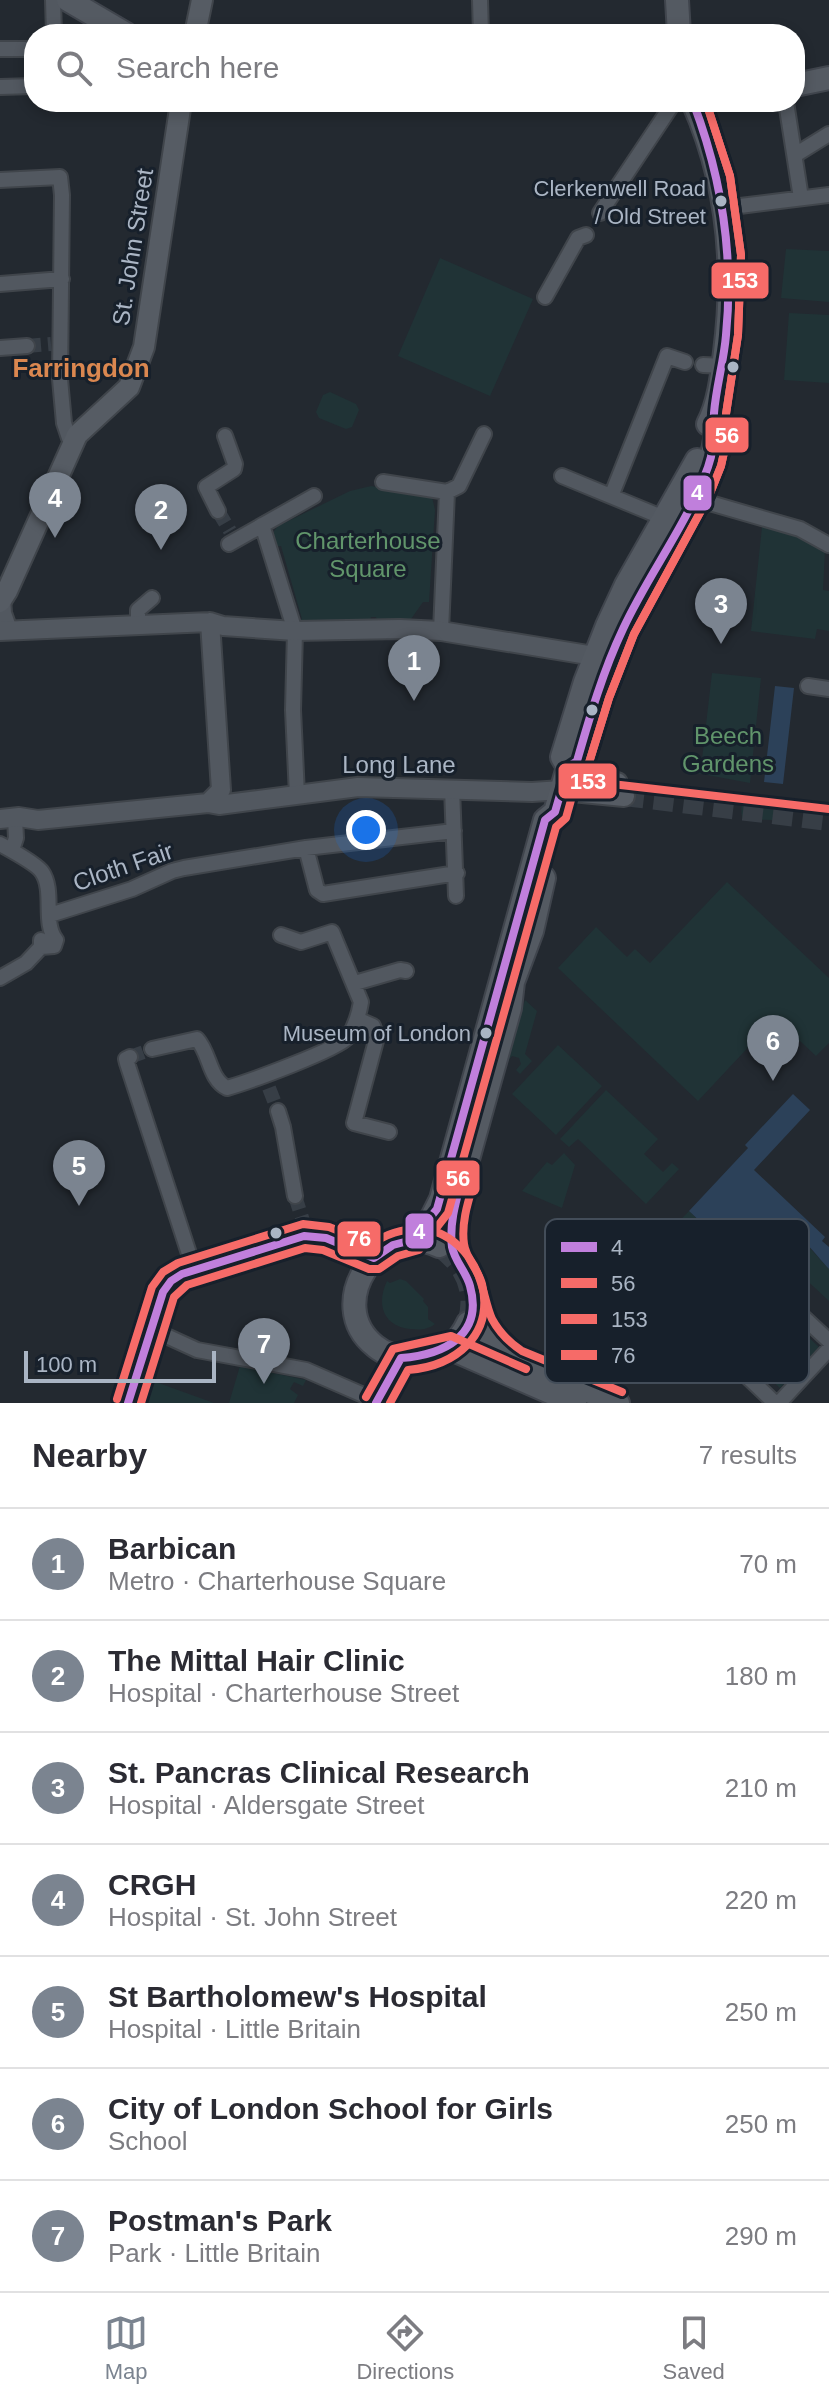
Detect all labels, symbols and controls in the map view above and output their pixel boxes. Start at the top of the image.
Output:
search box [24,24,805,112]
icon: search [52,46,96,90]
text: Search here [116,51,279,84]
street label: St. John Street [107,166,158,327]
place label: Clerkenwell Road / Old Street [534,176,706,229]
marker: Clerkenwell Road / Old Street [713,193,729,209]
line badge: 153 [710,261,770,300]
text: 153 [722,268,758,293]
district label: Farringdon [12,353,150,383]
unlabelled marker [725,359,741,375]
line badge: 56 [704,416,750,454]
text: 56 [715,423,739,448]
pin: 4 [29,472,81,538]
line badge: 4 [682,474,713,512]
text: 4 [691,480,704,505]
pin: 2 [135,484,187,550]
park label: Charterhouse Square [295,527,441,582]
pin: 3 [695,578,747,644]
pin: 1 [388,635,440,701]
unlabelled marker [584,702,600,718]
park label: Beech Gardens [682,722,774,777]
street label: Long Lane [342,751,456,778]
line badge: 153 [557,762,618,800]
text: 153 [570,769,606,794]
your location [346,810,386,850]
street label: Cloth Fair [69,837,176,896]
pin: 6 [747,1015,799,1081]
place label: Museum of London [283,1021,471,1046]
marker: Museum of London [478,1025,494,1041]
pin: 5 [53,1140,105,1206]
line badge: 56 [435,1159,481,1197]
text: 56 [446,1166,470,1191]
line badge: 4 [404,1212,435,1250]
text: 4 [413,1219,426,1244]
legend [545,1219,809,1383]
line badge: 76 [336,1220,382,1258]
unlabelled marker [268,1225,284,1241]
text: 76 [347,1226,371,1251]
text: 4 [611,1235,623,1260]
text: 56 [611,1271,635,1296]
text: 153 [611,1307,648,1332]
pin: 7 [238,1318,290,1384]
text: 76 [611,1343,635,1368]
scale bar [24,1347,216,1383]
text: 100 m [36,1352,97,1377]
text: Nearby [32,1436,147,1474]
text: 7 results [699,1440,797,1470]
text: Barbican [108,1532,236,1565]
text: 1 [51,1549,65,1579]
text: 70 m [739,1549,797,1579]
text: Metro · Charterhouse Square [108,1566,446,1596]
text: The Mittal Hair Clinic [108,1644,405,1677]
text: 2 [51,1661,65,1691]
text: 180 m [725,1661,797,1691]
text: Hospital · Charterhouse Street [108,1678,459,1708]
text: St. Pancras Clinical Research [108,1756,530,1789]
text: 3 [51,1773,65,1803]
text: 210 m [725,1773,797,1803]
text: Hospital · Aldersgate Street [108,1790,425,1820]
text: CRGH [108,1868,196,1901]
text: 4 [51,1885,65,1915]
text: 220 m [725,1885,797,1915]
text: Hospital · St. John Street [108,1902,397,1932]
text: St Bartholomew's Hospital [108,1980,487,2013]
text: 5 [51,1997,65,2027]
text: 250 m [725,1997,797,2027]
text: Hospital · Little Britain [108,2014,361,2044]
text: City of London School for Girls [108,2092,553,2125]
text: 6 [51,2109,65,2139]
text: 250 m [725,2109,797,2139]
text: School [108,2126,188,2156]
text: Postman's Park [108,2204,332,2237]
text: 7 [51,2221,65,2251]
text: 290 m [725,2221,797,2251]
text: Park · Little Britain [108,2238,320,2268]
tab: Map [104,2311,148,2385]
tab: Directions [356,2311,454,2385]
tab: Saved [662,2311,725,2385]

